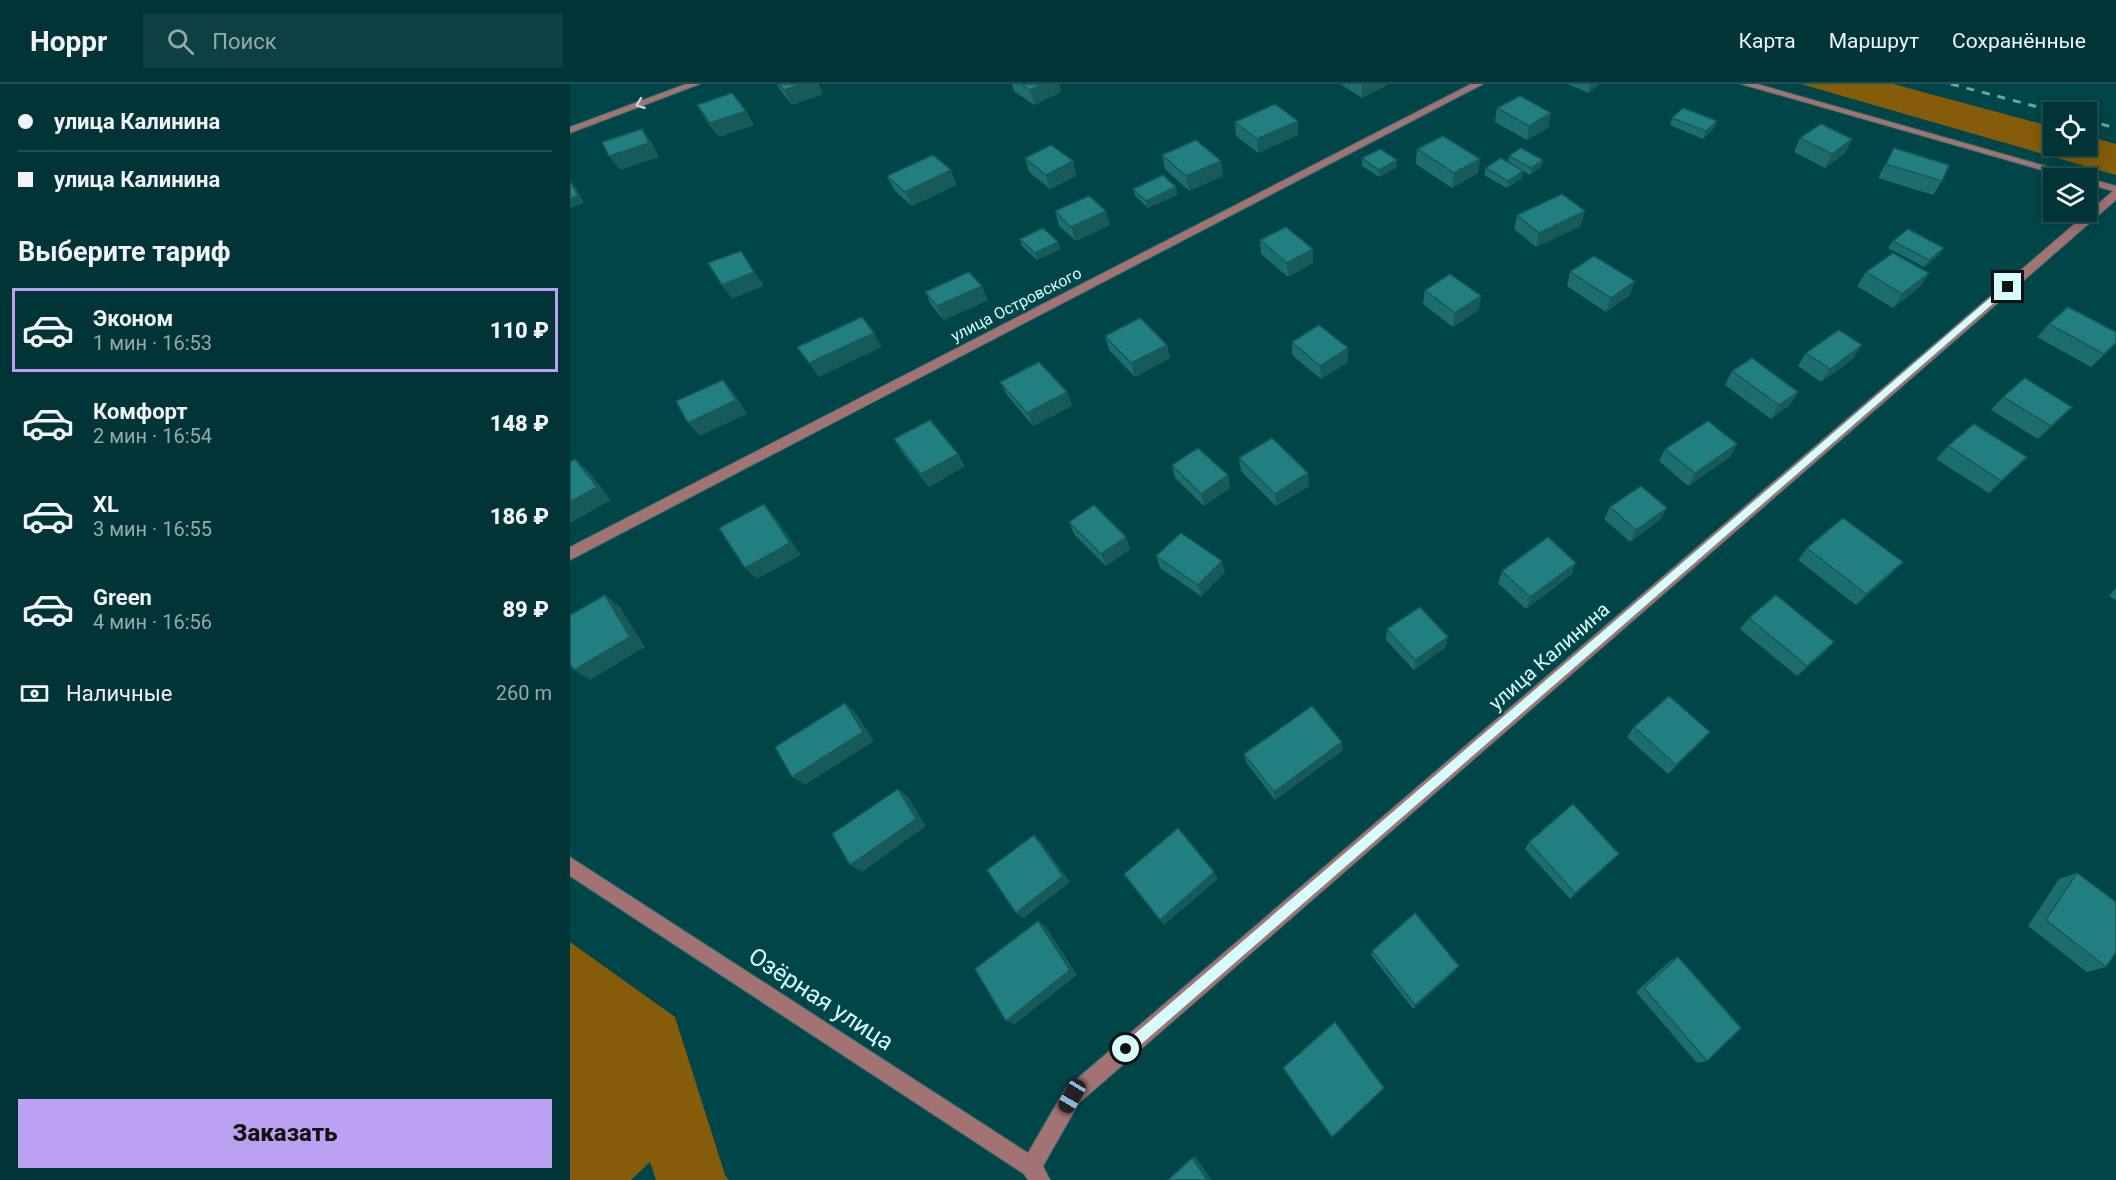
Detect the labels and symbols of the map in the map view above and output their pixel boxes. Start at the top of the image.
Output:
one-way arrow [636,97,647,109]
street label: улица Островского [948,263,1085,346]
route end [1994,273,2021,300]
street label: улица Калинина [1484,597,1614,715]
street label: Озёрная улица [743,942,899,1056]
route start [1112,1035,1139,1062]
car [1055,1076,1089,1116]

